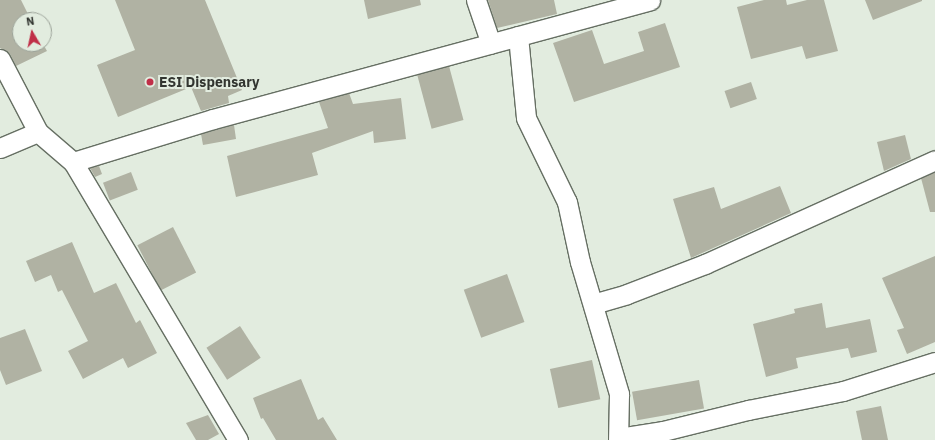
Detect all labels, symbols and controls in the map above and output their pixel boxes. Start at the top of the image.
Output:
north arrow [12,12,52,52]
text: N [25,14,35,29]
place label: ESI Dispensary [159,74,259,90]
marker: ESI Dispensary [144,76,156,88]

